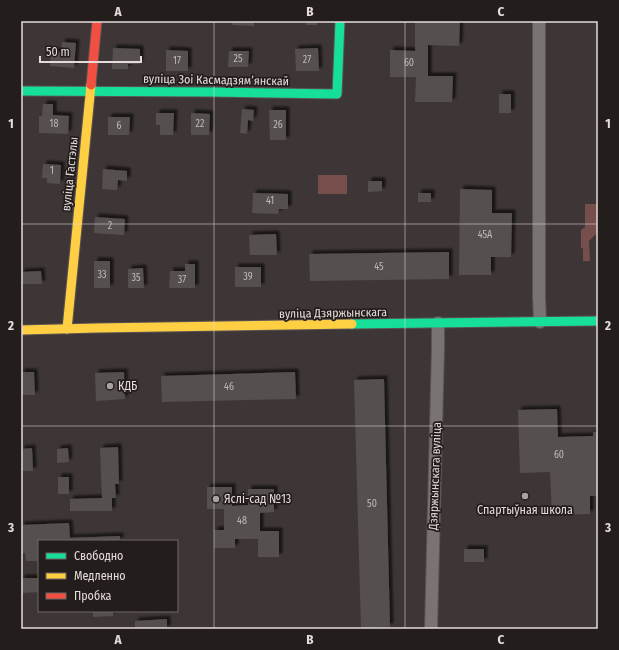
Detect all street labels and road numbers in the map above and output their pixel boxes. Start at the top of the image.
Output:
street label: вуліца Зоі Касмадзямʼянскай [143,72,289,88]
street label: вуліца Гастэлы [59,136,81,212]
street label: вуліца Дзяржынскага [279,305,387,321]
street label: Дзяржынскага вуліца [426,422,444,531]

